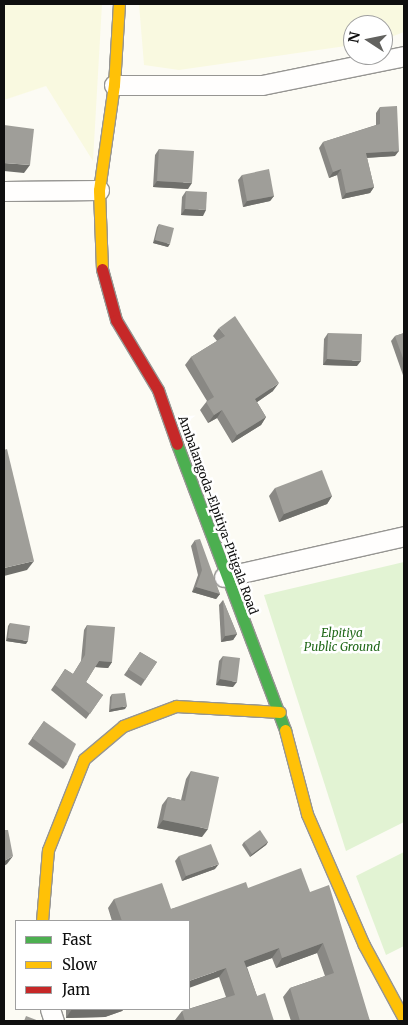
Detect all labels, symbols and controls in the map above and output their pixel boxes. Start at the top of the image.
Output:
north arrow [343,15,393,65]
text: N [344,30,364,44]
street label: Ambalangoda-Elpitiya-Pitigala Road [175,414,261,616]
park label: Elpitiya Public Ground [304,626,380,654]
legend [15,920,190,1010]
text: Fast [62,930,92,949]
text: Slow [62,955,97,974]
text: Jam [62,980,90,999]

